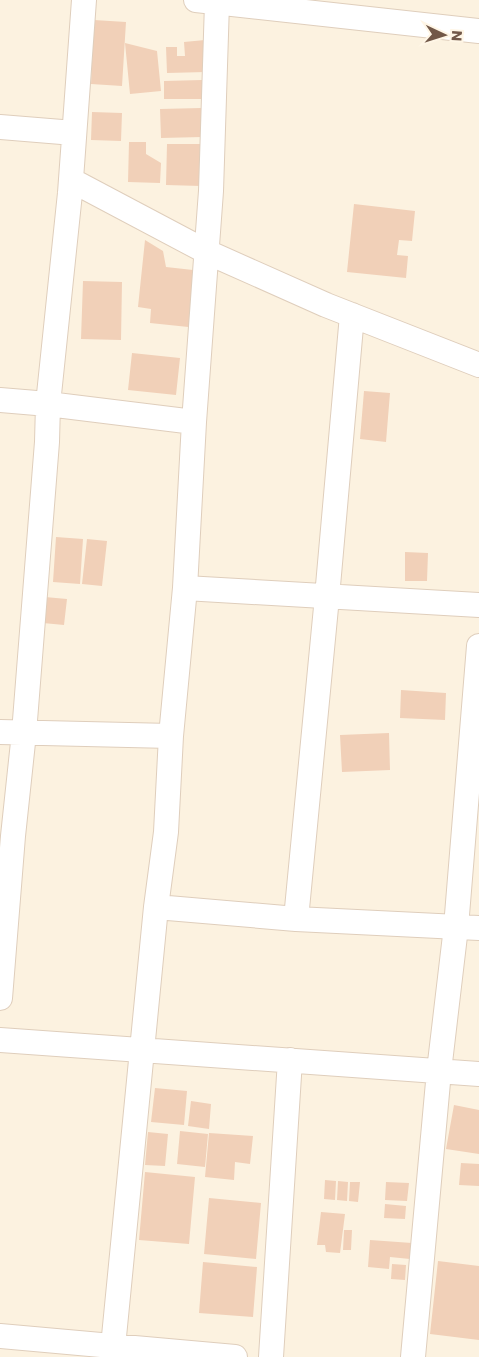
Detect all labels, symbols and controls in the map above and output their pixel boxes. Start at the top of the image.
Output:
north arrow [419,10,469,60]
text: N [447,30,467,42]

